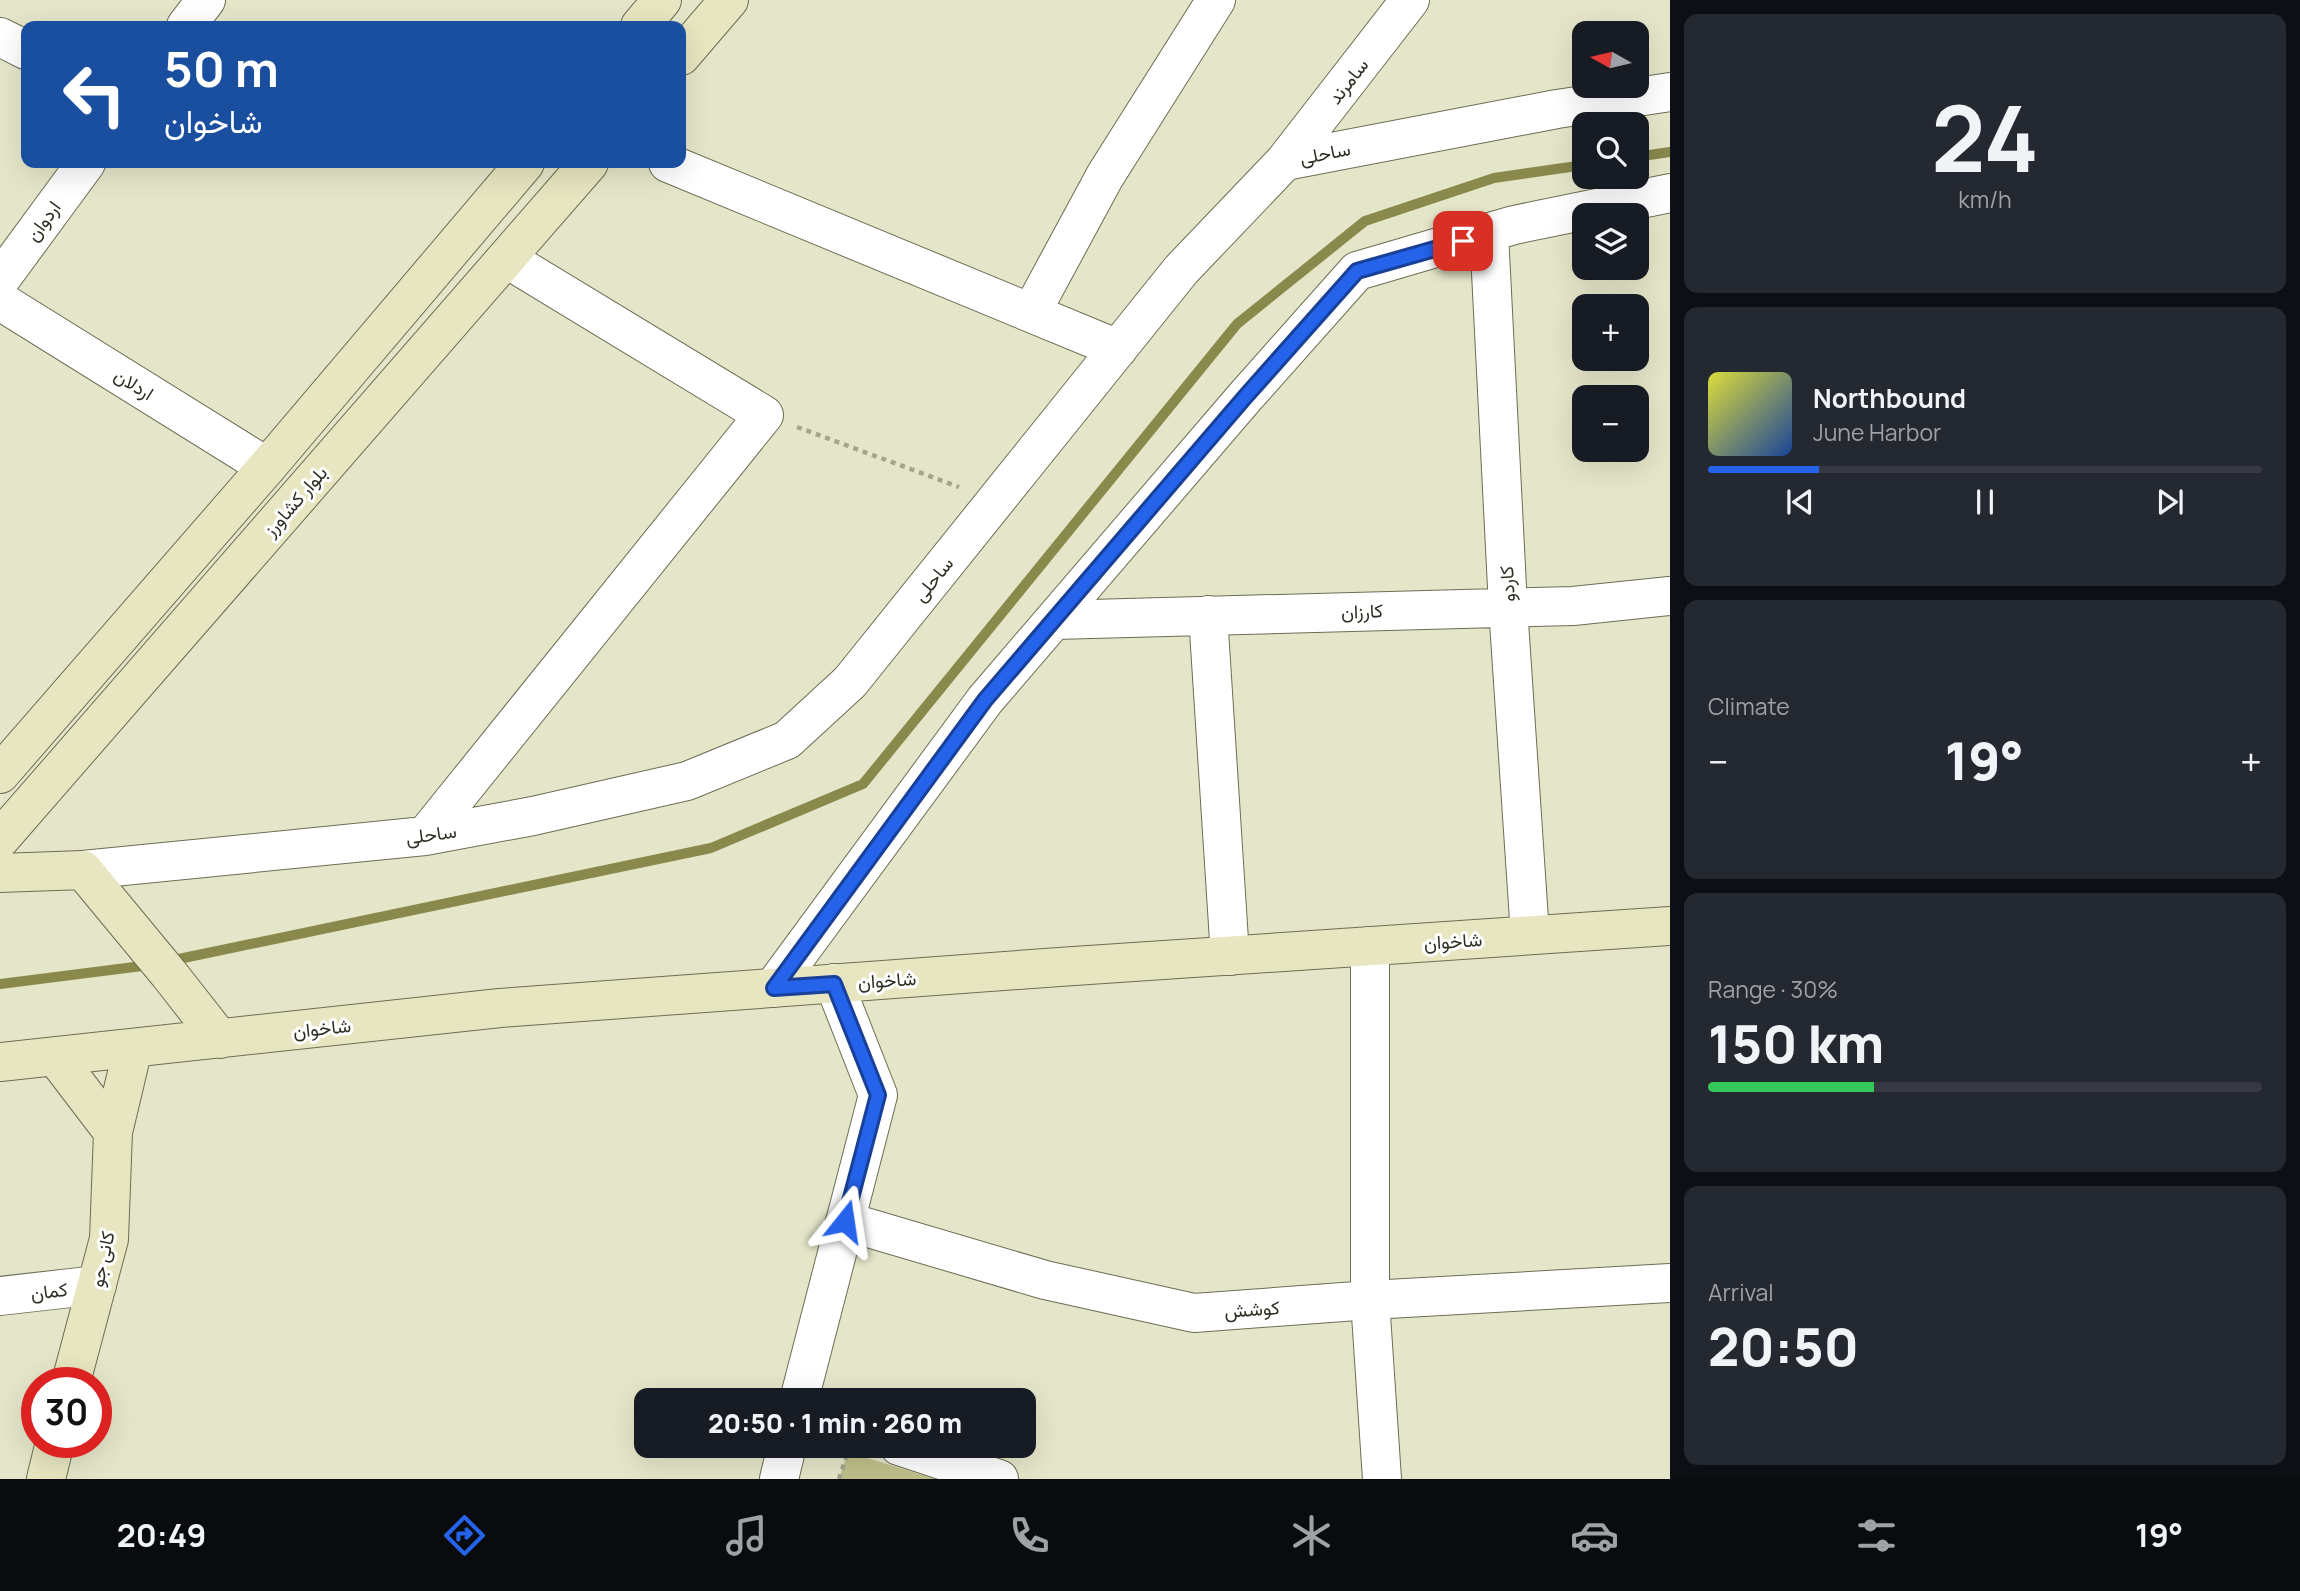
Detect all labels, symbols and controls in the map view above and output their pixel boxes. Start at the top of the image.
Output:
north arrow [1572,21,1648,98]
map controls [1572,21,1649,462]
text: 50 m [164,35,279,102]
icon: left [49,49,140,140]
street label: سامرند [1322,53,1374,109]
text: 24 [1931,75,2039,199]
text: شاخوان [164,99,262,143]
button: search [1572,112,1649,189]
street label: ساحلی [1297,135,1353,171]
text: km/h [1958,183,2012,215]
street label: اردوان [19,195,67,247]
button: layers [1572,203,1649,280]
pin [1433,211,1493,271]
icon: arrive [1444,222,1482,260]
button: + [1572,294,1649,371]
street label: اردلان [109,362,159,406]
text: Northbound [1813,380,1966,416]
button: − [1572,385,1649,462]
text: June Harbor [1813,416,1941,448]
street label: بلوار کشاورز [257,460,333,543]
icon: previous [1781,483,1819,521]
icon: pause [1966,483,2004,521]
icon: next [2151,483,2189,521]
street label: ساحلی [907,551,959,607]
street label: کاردو [1493,565,1521,603]
street label: کارزان [1341,597,1383,625]
text: Climate [1708,690,1790,722]
text: 19° [1945,725,2024,796]
text: − [1708,735,1729,787]
text: + [2240,735,2262,787]
street label: ساحلی [404,818,458,850]
street label: شاخوان [1423,926,1483,956]
street label: شاخوان [857,965,917,995]
text: Range · 30% [1708,973,1838,1005]
text: 150 km [1708,1008,1884,1079]
street label: شاخوان [292,1012,352,1044]
position arrow [808,1184,882,1258]
street label: کانی جو [83,1229,121,1289]
street label: کمان [29,1276,69,1306]
text: Arrival [1708,1276,1774,1308]
street label: کوشش [1223,1294,1281,1324]
text: 20:50 [1708,1311,1859,1382]
speed limit sign: 30 [21,1367,112,1458]
text: 20:50 · 1 min · 260 m [708,1405,962,1441]
icon: directions [440,1511,489,1560]
icon: music [722,1511,771,1560]
icon: phone [1005,1511,1054,1560]
icon: climate [1287,1511,1336,1560]
icon: car [1570,1511,1619,1560]
icon: filters [1852,1511,1901,1560]
text: 20:49 [117,1513,206,1557]
text: 19° [2135,1513,2183,1557]

